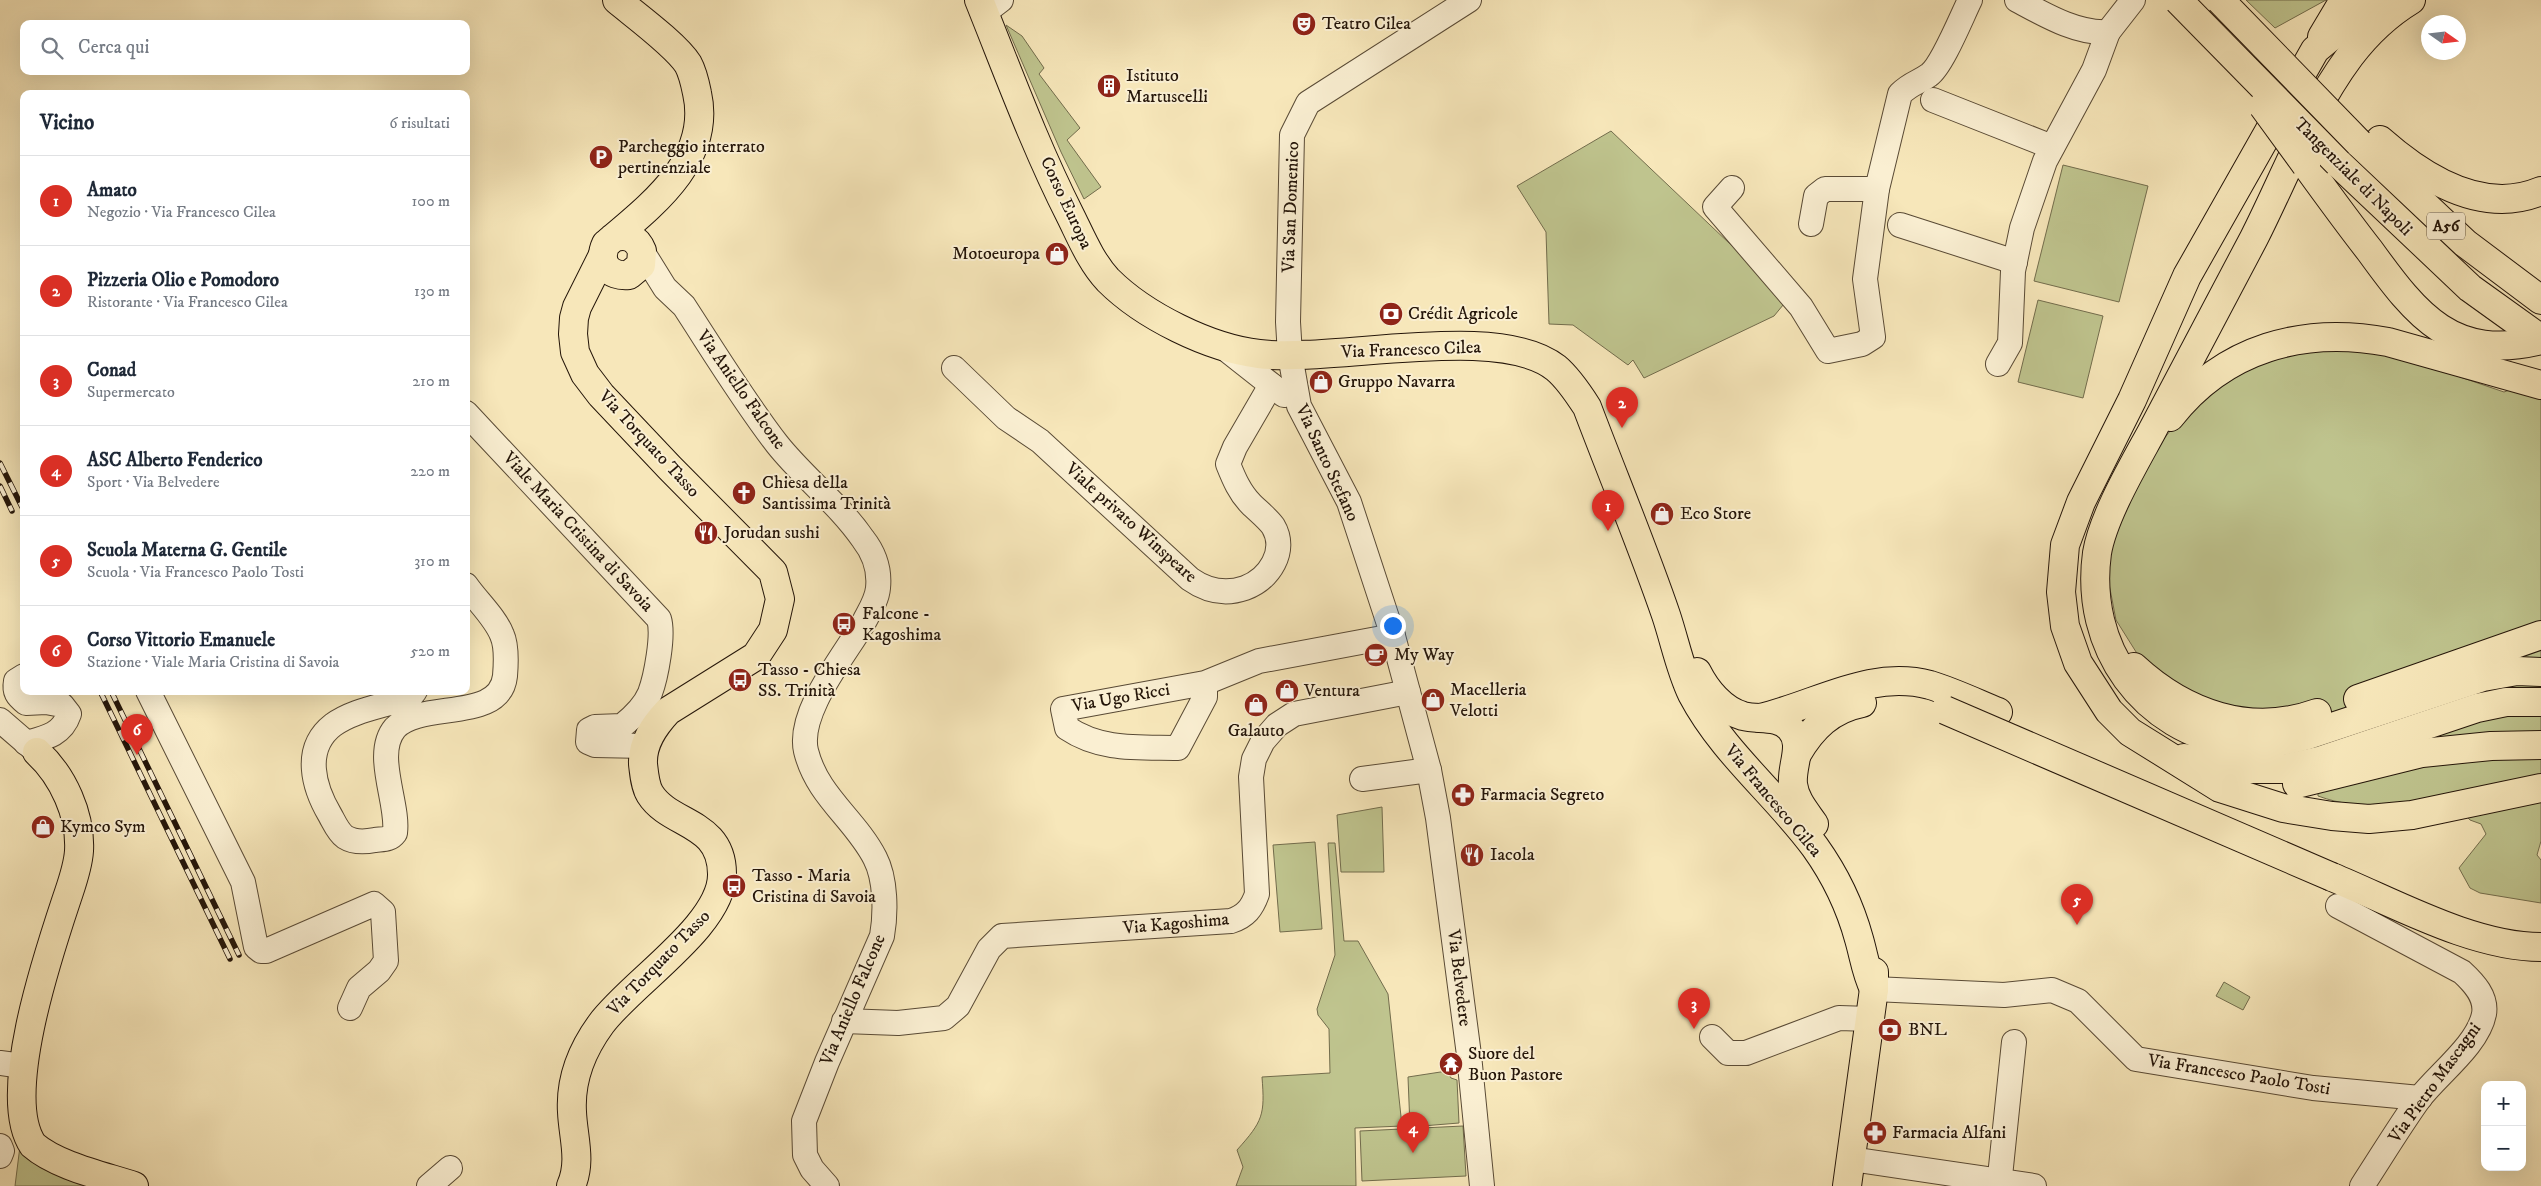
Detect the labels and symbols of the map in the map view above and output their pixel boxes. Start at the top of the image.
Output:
theatre icon: Teatro Cilea [1291,11,1317,37]
place label: Teatro Cilea [1322,13,1411,35]
north arrow [2421,15,2466,60]
place label: Istituto Martuscelli [1126,65,1208,108]
building icon: Istituto Martuscelli [1096,73,1122,99]
street label: Tangenziale di Napoli [2289,113,2417,241]
place label: Parcheggio interrato pertinenziale [617,136,765,179]
street label: Via San Domenico [1278,141,1304,274]
parking icon: Parcheggio interrato pertinenziale [588,144,614,170]
street label: Corso Europa [1035,153,1097,253]
road number: A56 [2427,212,2465,240]
shop icon: Motoeuropa [1044,241,1070,267]
place label: Motoeuropa [952,243,1040,265]
bank icon: Crédit Agricole [1378,301,1404,327]
place label: Crédit Agricole [1408,303,1518,325]
street label: Via Aniello Falcone [691,325,790,454]
street label: Via Francesco Cilea [1340,337,1482,363]
shop icon: Gruppo Navarra [1308,369,1334,395]
place label: Gruppo Navarra [1338,371,1456,393]
street label: Via Torquato Tasso [593,385,704,502]
pin: 2 [1606,387,1638,428]
street label: Via Santo Stefano [1290,400,1364,525]
street label: Viale Maria Cristina di Savoia [497,447,658,617]
street label: Viale privato Winspeare [1060,458,1201,588]
place label: Chiesa della Santissima Trinità [762,472,891,515]
church icon: Chiesa della Santissima Trinità [731,480,757,506]
pin: 1 [1592,490,1624,531]
shop icon: Eco Store [1649,501,1675,527]
place label: Eco Store [1680,503,1751,525]
restaurant icon: Jorudan sushi [693,520,719,546]
place label: Jorudan sushi [722,522,820,544]
place label: Falcone - Kagoshima [862,603,941,646]
bus stop icon: Falcone - Kagoshima [831,611,857,637]
your location [1380,613,1406,639]
cafe icon: My Way [1363,642,1389,668]
place label: My Way [1394,644,1454,666]
place label: Tasso - Chiesa SS. Trinità [758,659,861,702]
bus stop icon: Tasso - Chiesa SS. Trinità [727,667,753,693]
shop icon: Ventura [1274,678,1300,704]
street label: Via Ugo Ricci [1069,679,1172,718]
place label: Macelleria Velotti [1449,679,1527,722]
place label: Ventura [1303,680,1360,702]
shop icon: Macelleria Velotti [1420,687,1446,713]
shop icon: Galauto [1243,692,1269,718]
pin: 6 [121,714,153,755]
place label: Galauto [1228,720,1284,742]
street label: Via Francesco Cilea [1719,740,1827,862]
pharmacy icon: Farmacia Segreto [1450,782,1476,808]
place label: Farmacia Segreto [1480,784,1604,806]
shop icon: Kymco Sym [30,814,56,840]
place label: Kymco Sym [60,816,146,838]
restaurant icon: Iacola [1459,842,1485,868]
place label: Iacola [1490,844,1535,866]
place label: Tasso - Maria Cristina di Savoia [752,865,876,908]
bus stop icon: Tasso - Maria Cristina di Savoia [721,873,747,899]
pin: 5 [2061,884,2093,925]
street label: Via Torquato Tasso [602,905,715,1021]
street label: Via Kagoshima [1121,908,1230,940]
street label: Via Belvedere [1442,927,1476,1028]
street label: Via Aniello Falcone [815,931,891,1070]
pin: 3 [1678,988,1710,1029]
bank icon: BNL [1877,1017,1903,1043]
place label: BNL [1908,1019,1947,1041]
street label: Via Pietro Mascagni [2383,1019,2486,1148]
place label: Suore del Buon Pastore [1468,1043,1563,1086]
street label: Via Francesco Paolo Tosti [2145,1050,2332,1100]
temple icon: Suore del Buon Pastore [1438,1051,1464,1077]
pin: 4 [1397,1112,1429,1153]
pharmacy icon: Farmacia Alfani [1862,1120,1888,1146]
place label: Farmacia Alfani [1892,1122,2006,1144]

